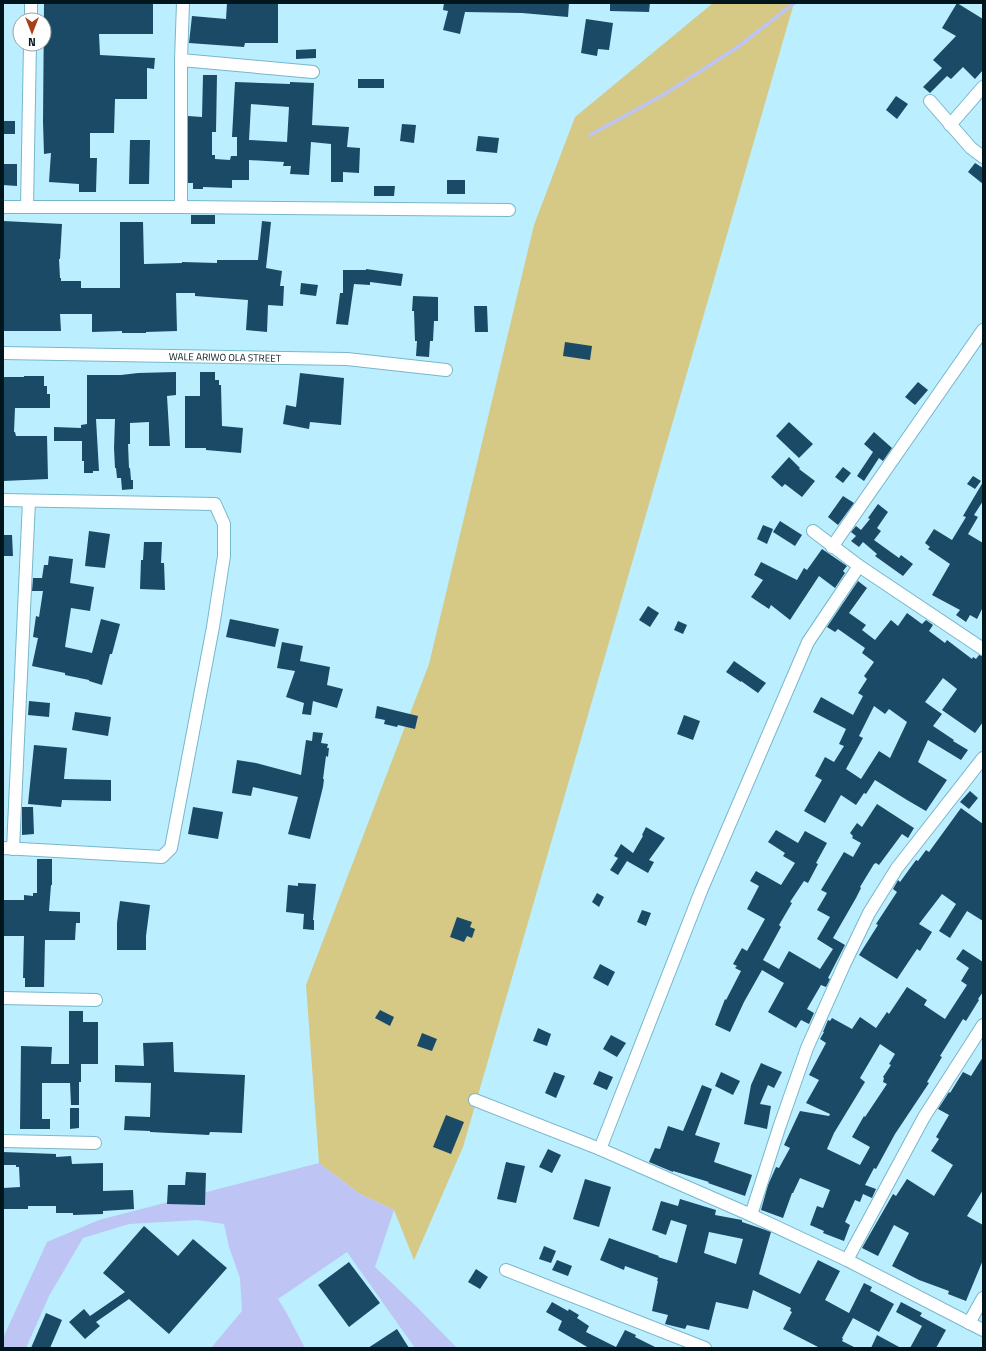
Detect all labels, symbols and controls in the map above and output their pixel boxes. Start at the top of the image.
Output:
north arrow [12,12,52,52]
text: N [28,34,36,50]
street label: WALE ARIWO OLA STREET [169,348,282,365]

